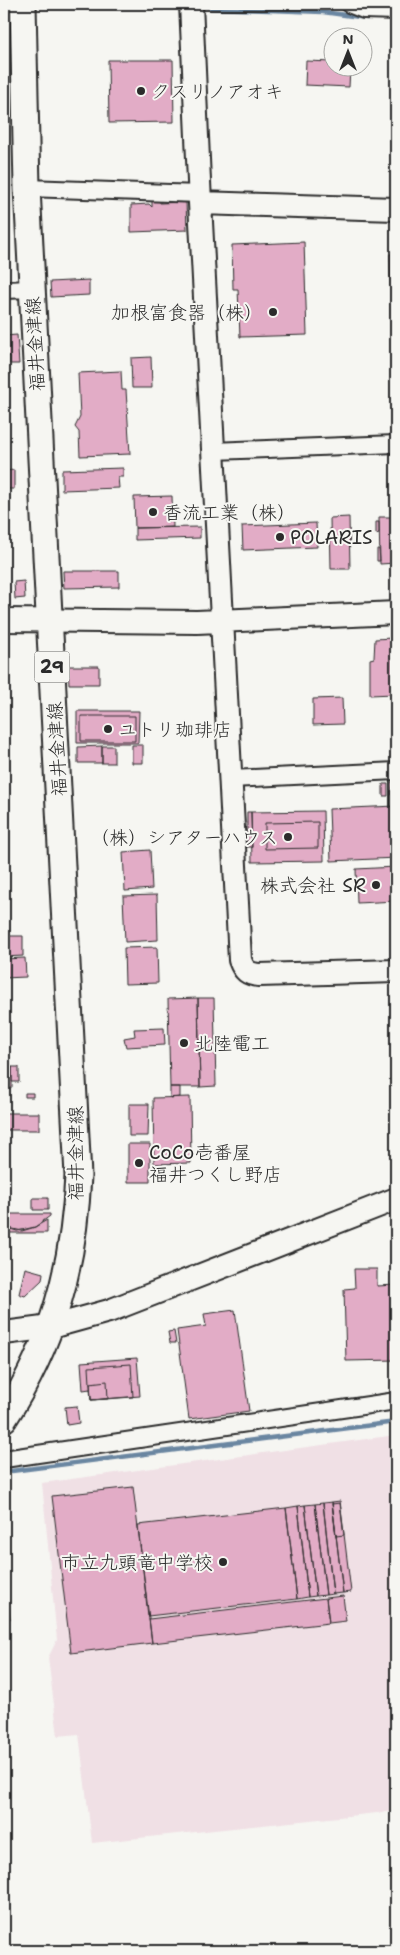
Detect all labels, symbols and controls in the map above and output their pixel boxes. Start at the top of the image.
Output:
north arrow [322,28,372,78]
text: N [342,30,354,48]
place label: クスリノアオキ [151,79,284,104]
marker: クスリノアオキ [135,85,147,97]
street label: 福井金津線 [20,296,50,392]
place label: 加根富食器（株） [111,300,263,325]
marker: 加根富食器（株） [267,306,279,318]
place label: 香流工業（株） [163,500,296,525]
marker: 香流工業（株） [147,506,159,518]
place label: POLARIS [290,525,373,550]
marker: POLARIS [274,531,286,543]
road number: 29 [34,652,70,682]
street label: 福井金津線 [42,701,72,797]
place label: ユトリ珈琲店 [118,717,232,742]
marker: ユトリ珈琲店 [102,723,114,735]
place label: （株）シアターハウス [90,825,278,850]
marker: （株）シアターハウス [282,831,294,843]
place label: 株式会社 SR [260,873,366,898]
marker: 株式会社 SR [370,879,382,891]
place label: 北陸電工 [194,1031,270,1056]
marker: 北陸電工 [178,1037,190,1049]
street label: 福井金津線 [63,1105,88,1201]
place label: CoCo壱番屋 福井つくし野店 [149,1140,282,1187]
marker: CoCo壱番屋 福井つくし野店 [133,1157,145,1169]
place label: 市立九頭竜中学校 [61,1550,213,1575]
marker: 市立九頭竜中学校 [217,1556,229,1568]

